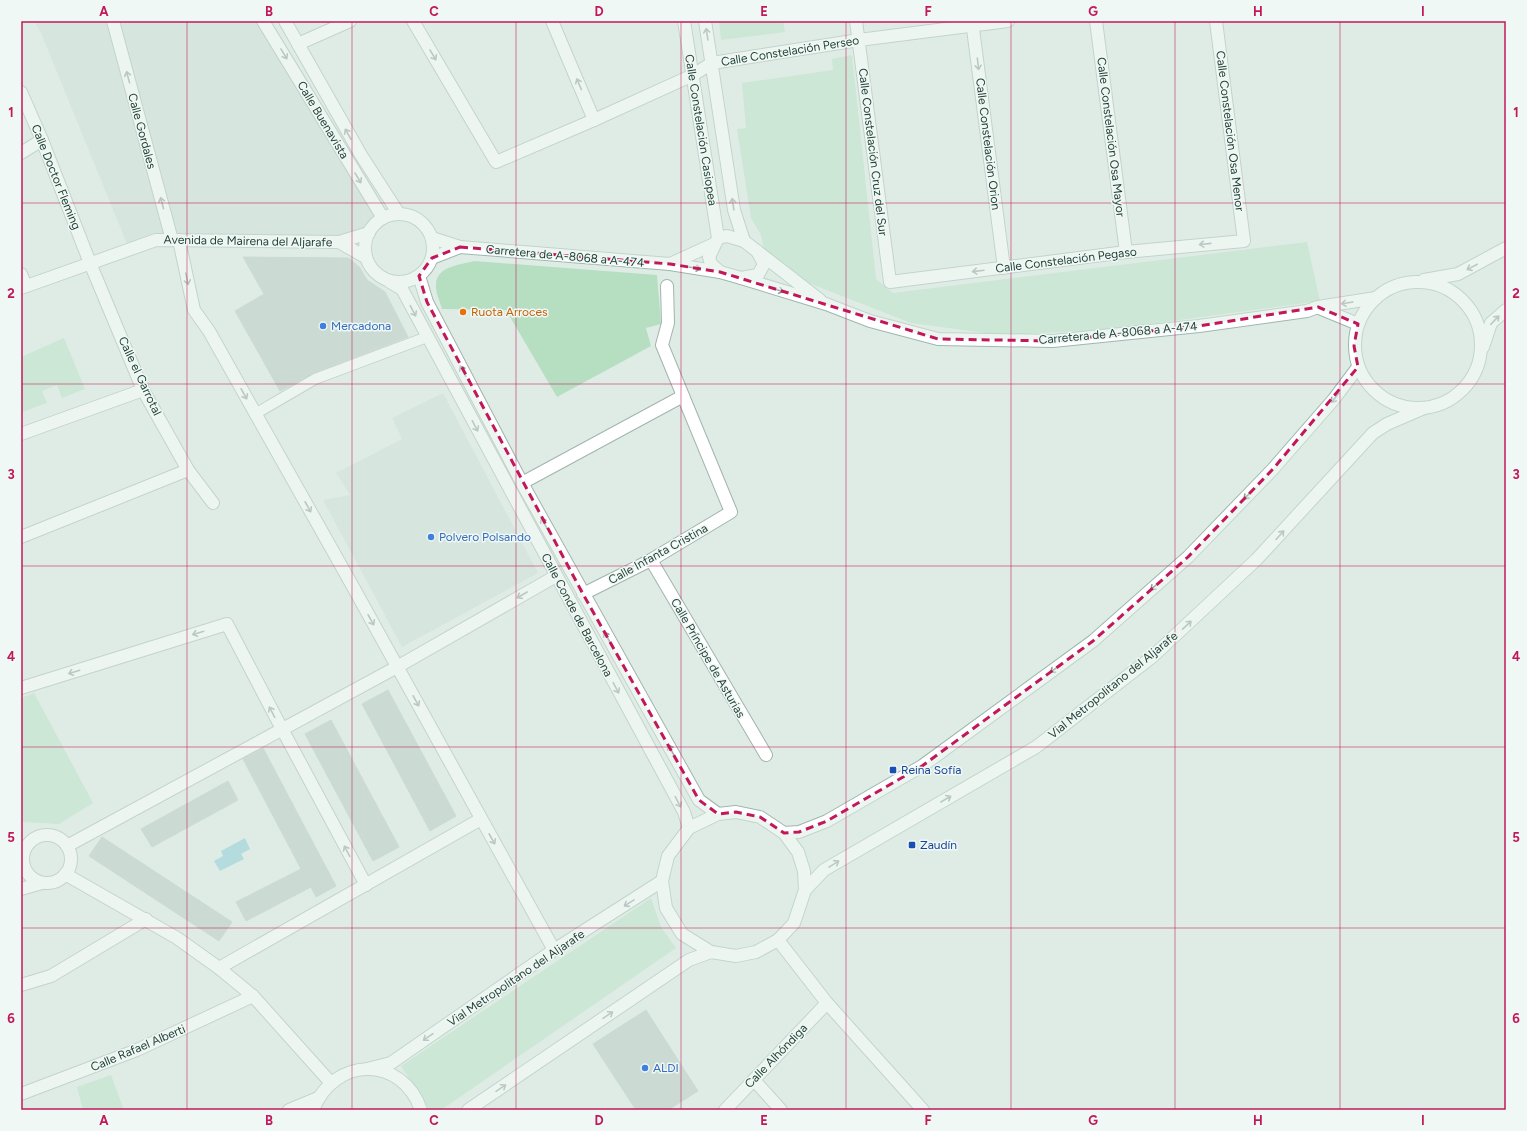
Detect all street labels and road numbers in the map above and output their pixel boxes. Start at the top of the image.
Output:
street label: Calle Constelación Perseo [720,33,860,69]
street label: Calle Constelación Osa Menor [1213,50,1247,212]
street label: Calle Constelación Casiopea [682,53,720,207]
street label: Calle Constelación Osa Mayor [1094,56,1128,218]
street label: Calle Constelación Cruz del Sur [856,67,890,237]
street label: Calle Constelación Orion [973,77,1003,211]
street label: Calle Buenavista [294,79,352,161]
street label: Calle Gordales [125,92,159,171]
street label: Calle Doctor Fleming [28,122,84,232]
street label: Avenida de Mairena del Aljarafe [164,233,333,249]
street label: Carretera de A-8068 a A-474 [485,242,645,270]
street label: Calle Constelación Pegaso [995,244,1138,276]
street label: Carretera de A-8068 a A-474 [1038,319,1198,347]
street label: Calle el Garrotal [116,334,164,418]
street label: Calle Infanta Cristina [606,521,710,587]
street label: Calle Conde de Barcelona [538,551,616,679]
street label: Calle Príncipe de Asturias [668,596,748,721]
street label: Vial Metropolitano del Aljarafe [1046,628,1181,741]
street label: Vial Metropolitano del Aljarafe [445,927,588,1029]
street label: Calle Alhóndiga [742,1021,810,1091]
street label: Calle Rafael Alberti [89,1022,187,1074]

